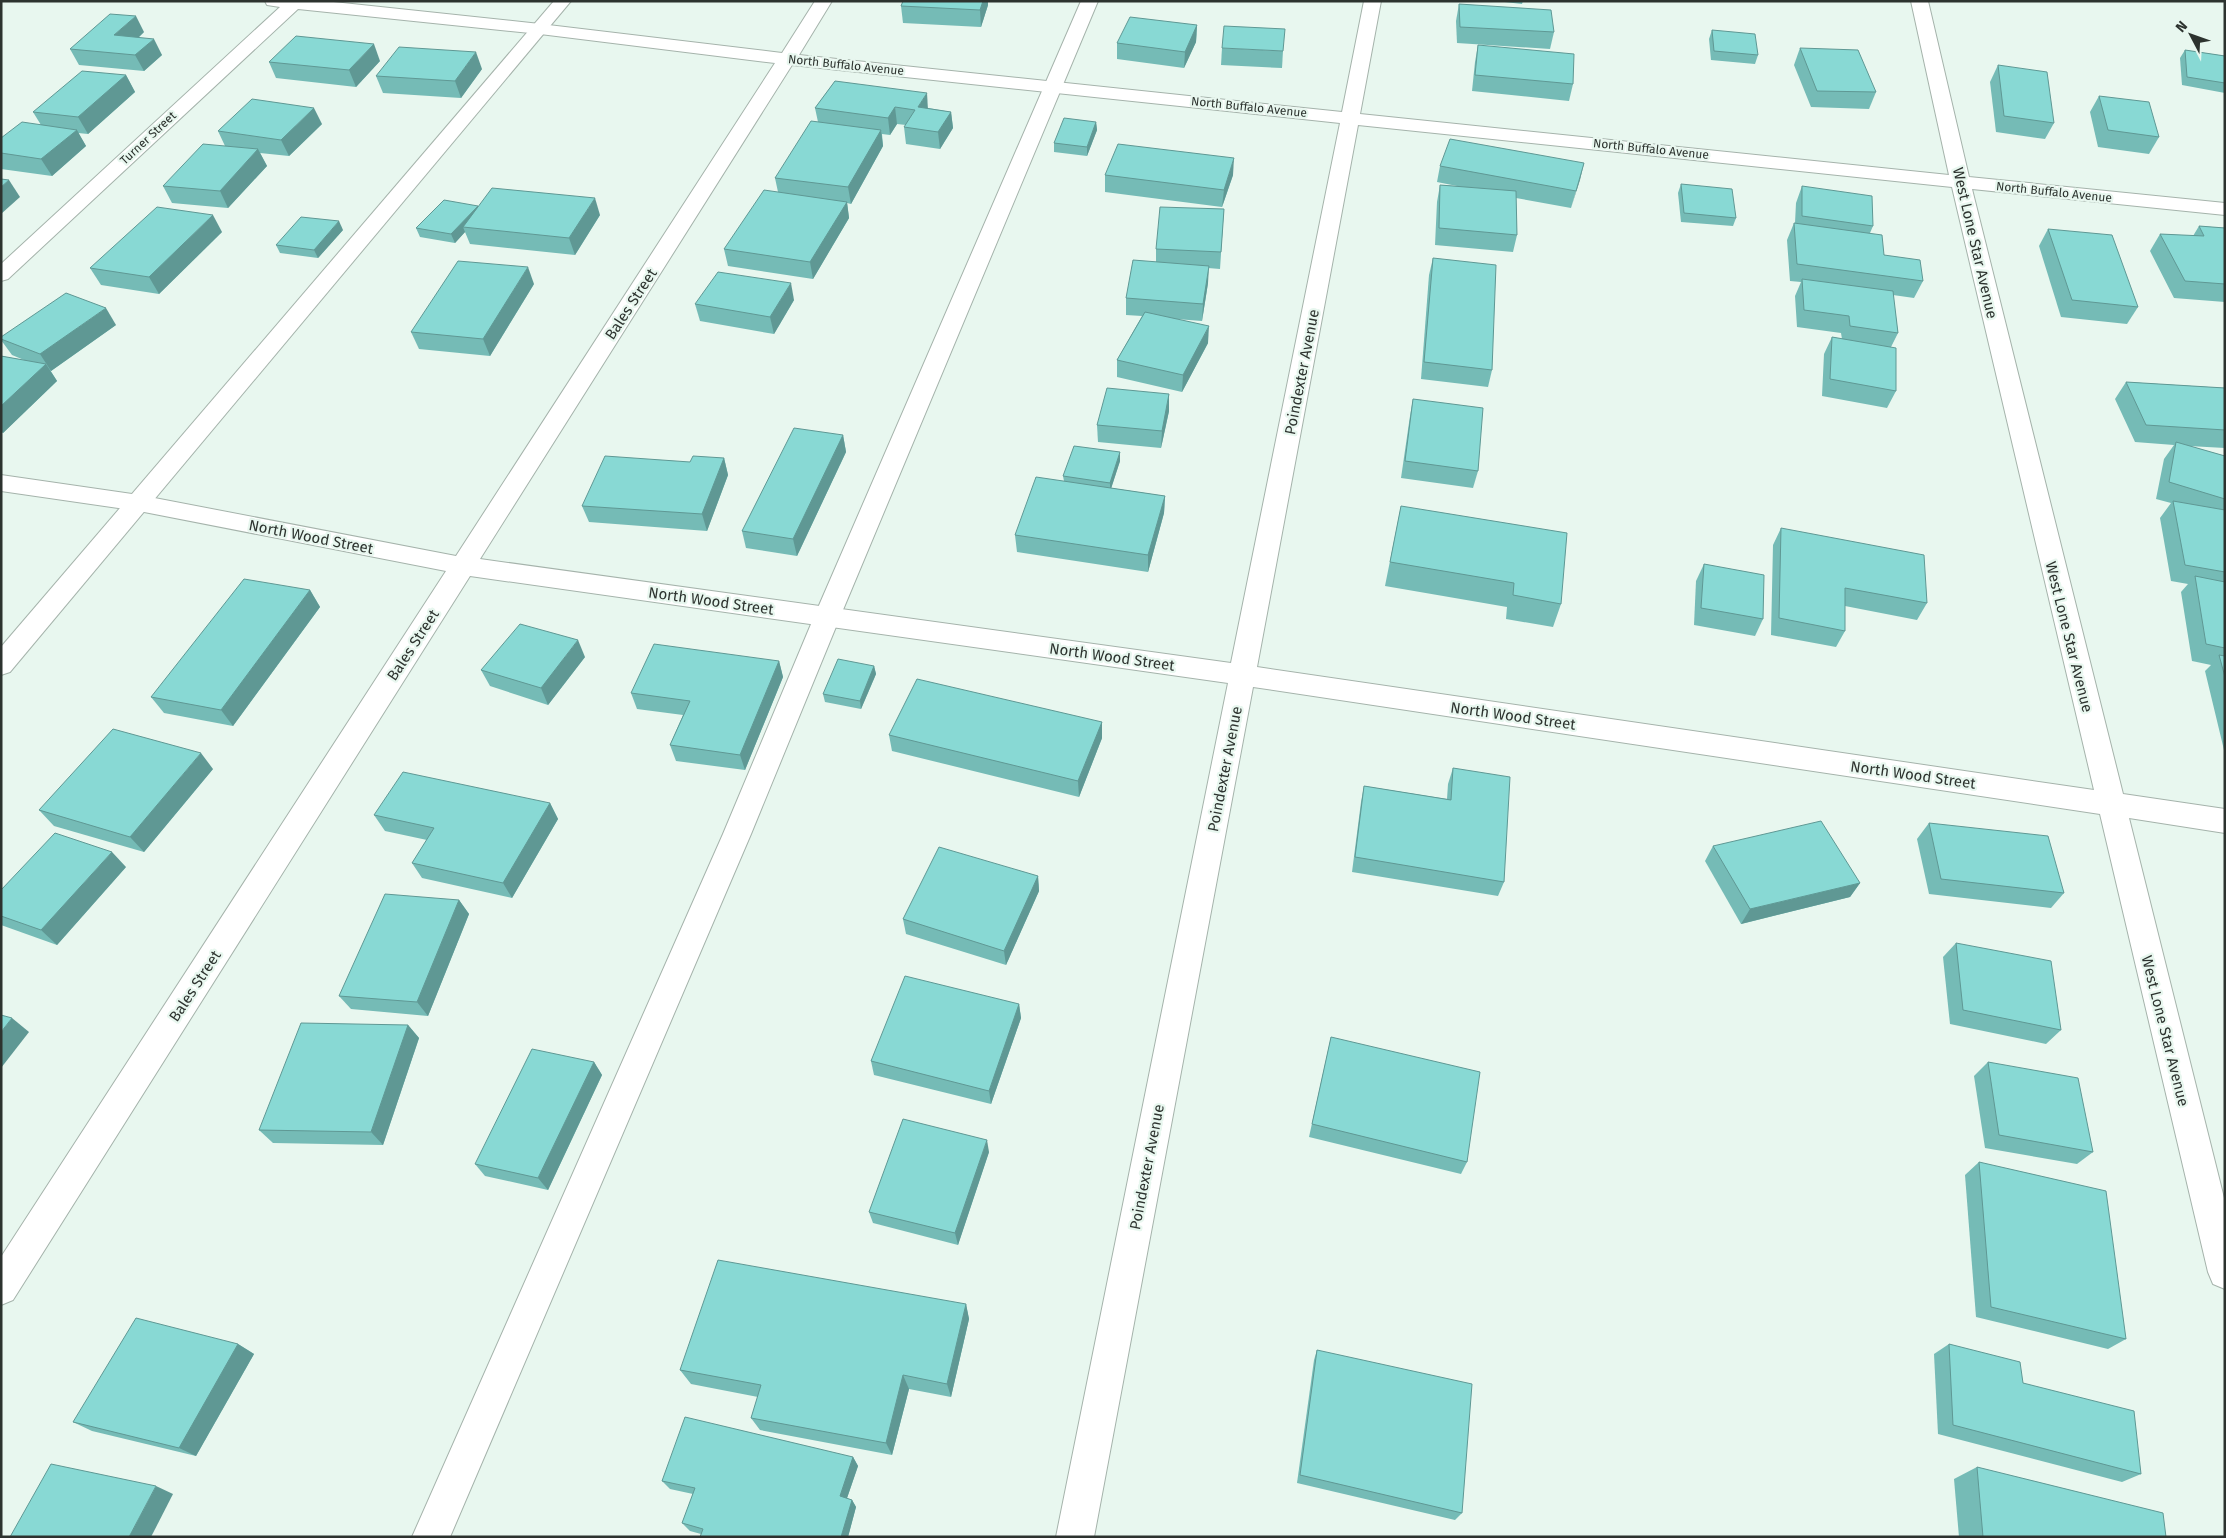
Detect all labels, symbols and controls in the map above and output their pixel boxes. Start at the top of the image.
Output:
north arrow [2166,10,2216,60]
text: N [2172,18,2191,36]
street label: North Buffalo Avenue [787,52,905,78]
street label: North Buffalo Avenue [1190,94,1308,120]
street label: Turner Street [117,108,179,167]
street label: North Buffalo Avenue [1592,136,1710,162]
street label: West Lone Star Avenue [1949,166,2001,320]
street label: North Buffalo Avenue [1995,179,2113,205]
street label: Bales Street [601,265,661,343]
street label: Poindexter Avenue [1281,308,1323,436]
street label: North Wood Street [247,516,375,558]
street label: West Lone Star Avenue [2042,560,2096,714]
street label: North Wood Street [647,583,775,619]
street label: Bales Street [383,606,443,684]
street label: North Wood Street [1048,639,1176,675]
street label: North Wood Street [1449,698,1577,734]
street label: Poindexter Avenue [1204,705,1246,833]
street label: North Wood Street [1849,757,1977,793]
street label: Bales Street [165,947,225,1025]
street label: West Lone Star Avenue [2138,954,2192,1108]
street label: Poindexter Avenue [1126,1103,1168,1231]

